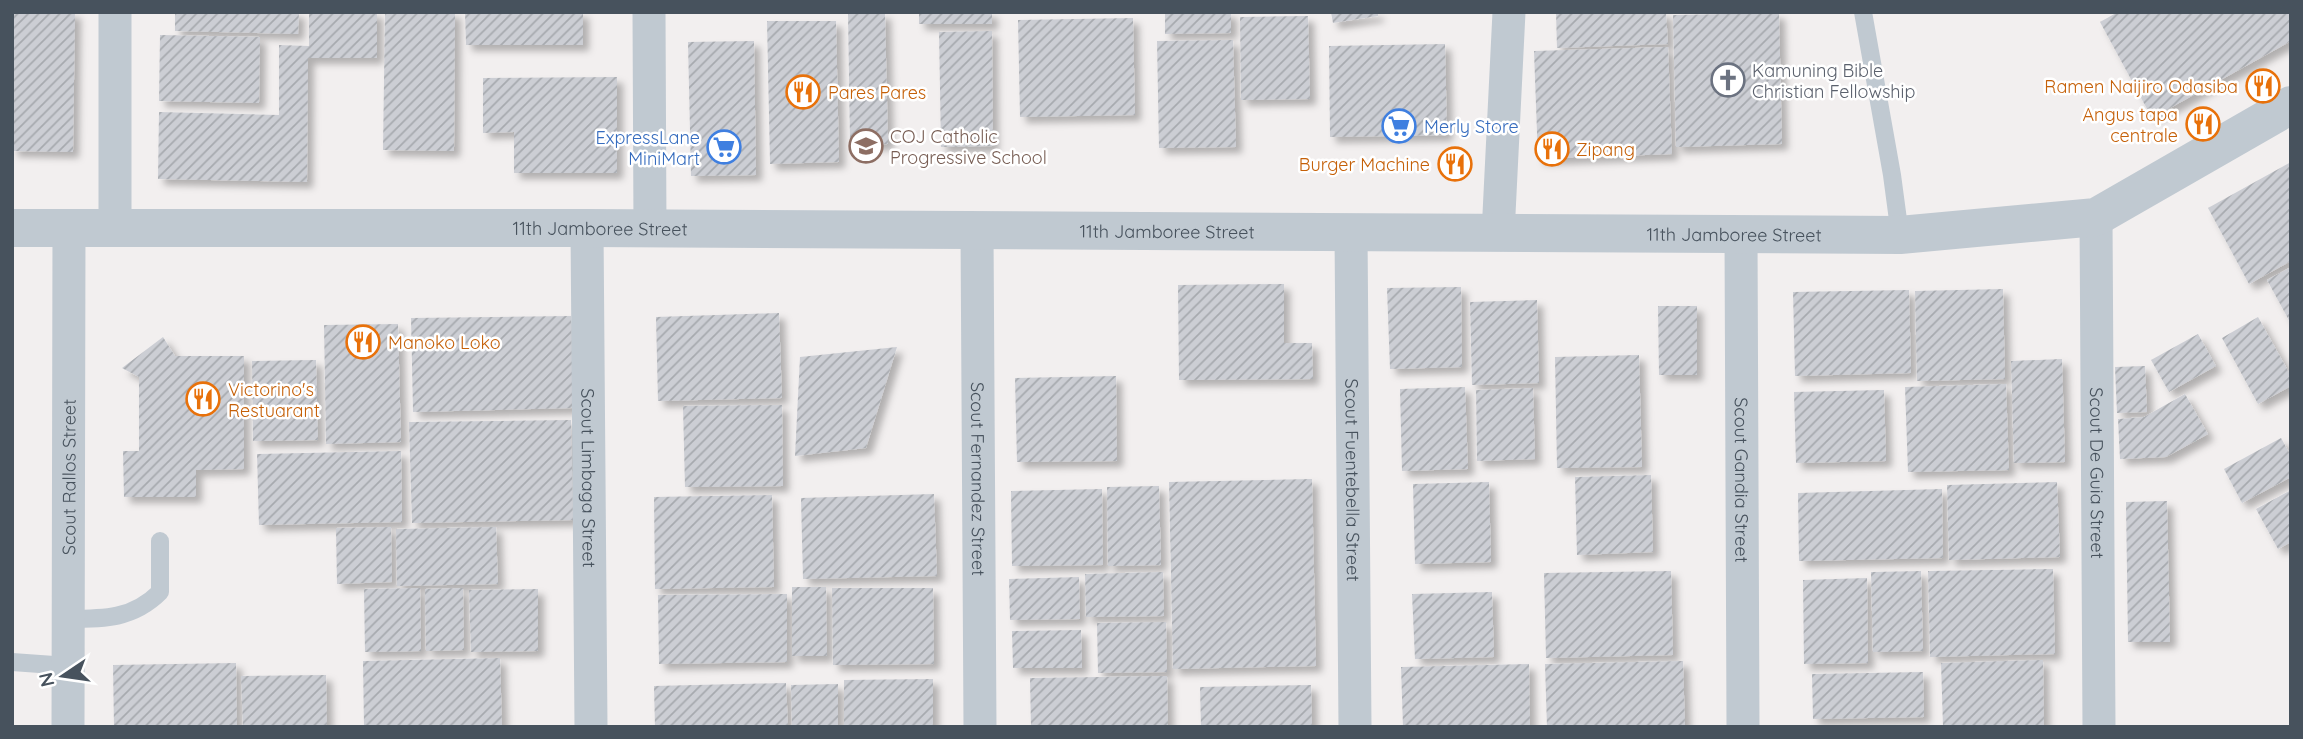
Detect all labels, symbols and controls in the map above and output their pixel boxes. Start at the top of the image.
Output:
place label: Kamuning Bible Christian Fellowship [1752,59,1915,103]
church icon: Kamuning Bible Christian Fellowship [1709,61,1747,99]
restaurant icon: Ramen Naijiro Odasiba [2244,67,2282,105]
restaurant icon: Pares Pares [784,73,822,111]
place label: Ramen Naijiro Odasiba [2044,75,2238,98]
place label: Pares Pares [828,81,926,104]
place label: Angus tapa centrale [2082,103,2178,147]
restaurant icon: Angus tapa centrale [2184,105,2222,143]
supermarket icon: Merly Store [1380,107,1418,145]
place label: Merly Store [1424,115,1519,138]
place label: COJ Catholic Progressive School [890,125,1047,169]
place label: ExpressLane MiniMart [596,126,700,170]
school or university icon: COJ Catholic Progressive School [847,127,885,165]
supermarket icon: ExpressLane MiniMart [705,128,743,166]
restaurant icon: Zipang [1533,130,1571,168]
place label: Zipang [1576,138,1635,161]
restaurant icon: Burger Machine [1436,145,1474,183]
place label: Burger Machine [1299,153,1430,176]
street label: 11th Jamboree Street [512,216,688,240]
street label: 11th Jamboree Street [1079,219,1255,243]
street label: 11th Jamboree Street [1646,222,1822,246]
restaurant icon: Manoko Loko [344,323,382,361]
place label: Manoko Loko [388,331,501,354]
place label: Victorino's Restuarant [228,378,320,422]
street label: Scout Fuentebella Street [1341,378,1365,582]
restaurant icon: Victorino's Restuarant [184,380,222,418]
street label: Scout Fernandez Street [966,382,991,576]
street label: Scout De Guia Street [2086,387,2110,559]
street label: Scout Limbaga Street [577,388,601,568]
street label: Scout Gandia Street [1730,397,1754,563]
street label: Scout Rallos Street [57,399,80,555]
north arrow [28,641,98,711]
text: N [33,670,60,689]

